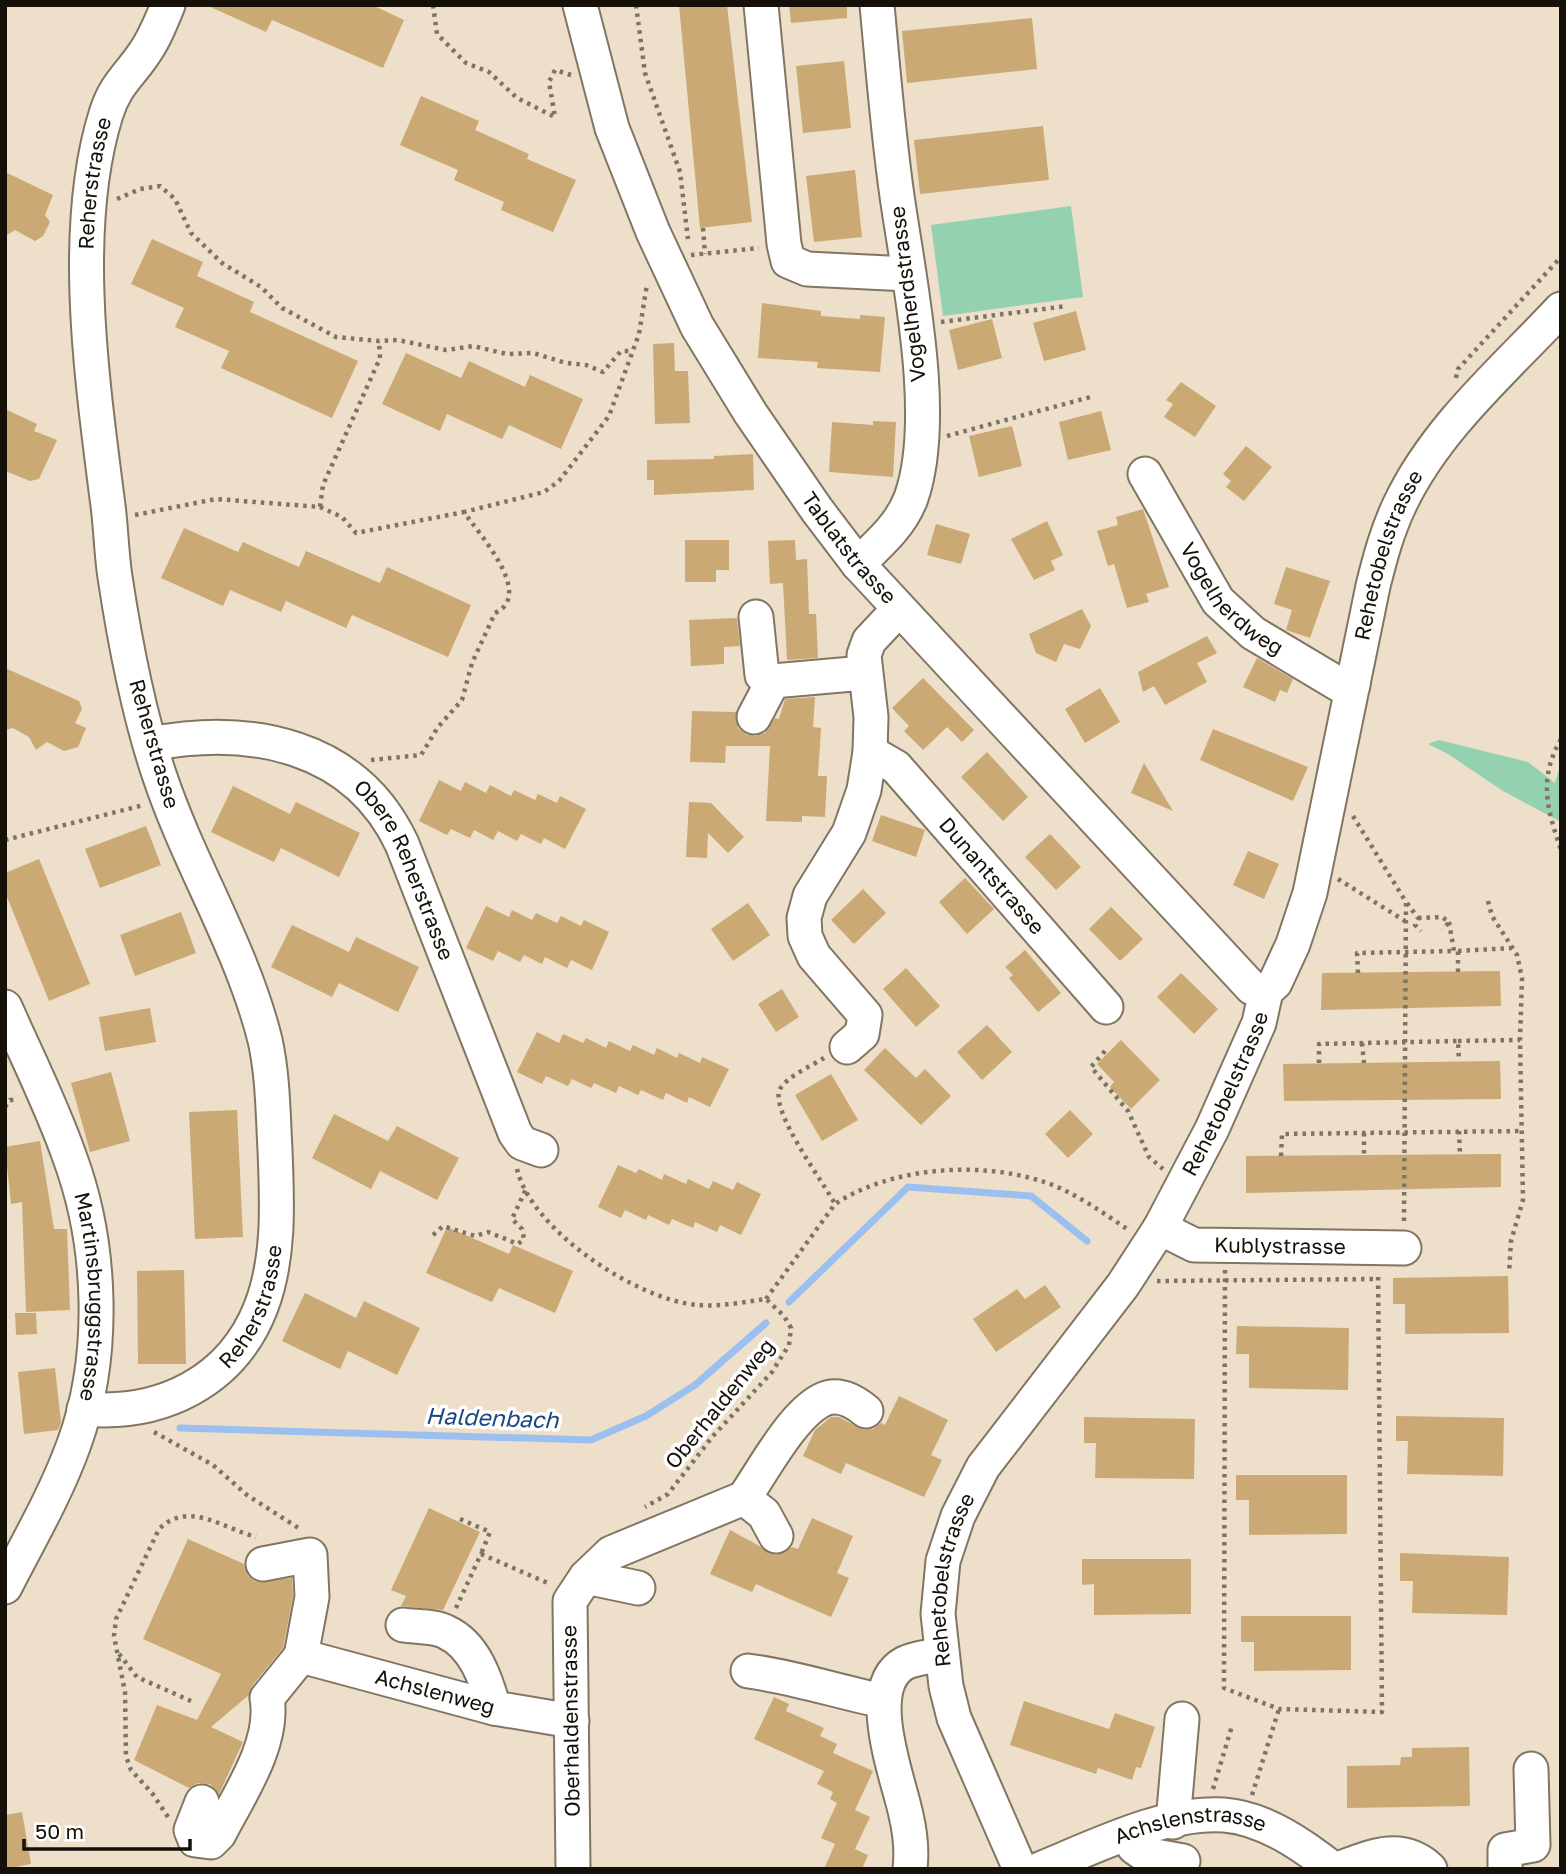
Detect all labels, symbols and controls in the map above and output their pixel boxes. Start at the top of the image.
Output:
street label: Reherstrasse [73,114,116,250]
street label: Vogelherdstrasse [883,205,931,384]
street label: Rehetobelstrasse [1348,465,1428,642]
street label: Tablatstrasse [797,487,902,609]
street label: Vogelherdweg [1175,538,1288,660]
street label: Reherstrasse [124,676,186,811]
street label: Obere Reherstrasse [349,773,460,964]
street label: Dunantstrasse [934,811,1050,939]
street label: Rehetobelstrasse [1176,1009,1273,1180]
street label: Martinsbruggstrasse [69,1189,110,1404]
street label: Kublystrasse [1214,1231,1346,1259]
street label: Reherstrasse [213,1244,287,1373]
street label: Oberhaldenweg [659,1333,780,1474]
water label: Haldenbach [425,1401,560,1433]
street label: Rehetobelstrasse [924,1488,980,1668]
street label: Oberhaldenstrasse [555,1625,585,1817]
street label: Achslenweg [373,1663,498,1720]
street label: Achslenstrasse [1110,1801,1271,1849]
scale bar [24,1808,191,1852]
text: 50 m [35,1818,84,1844]

